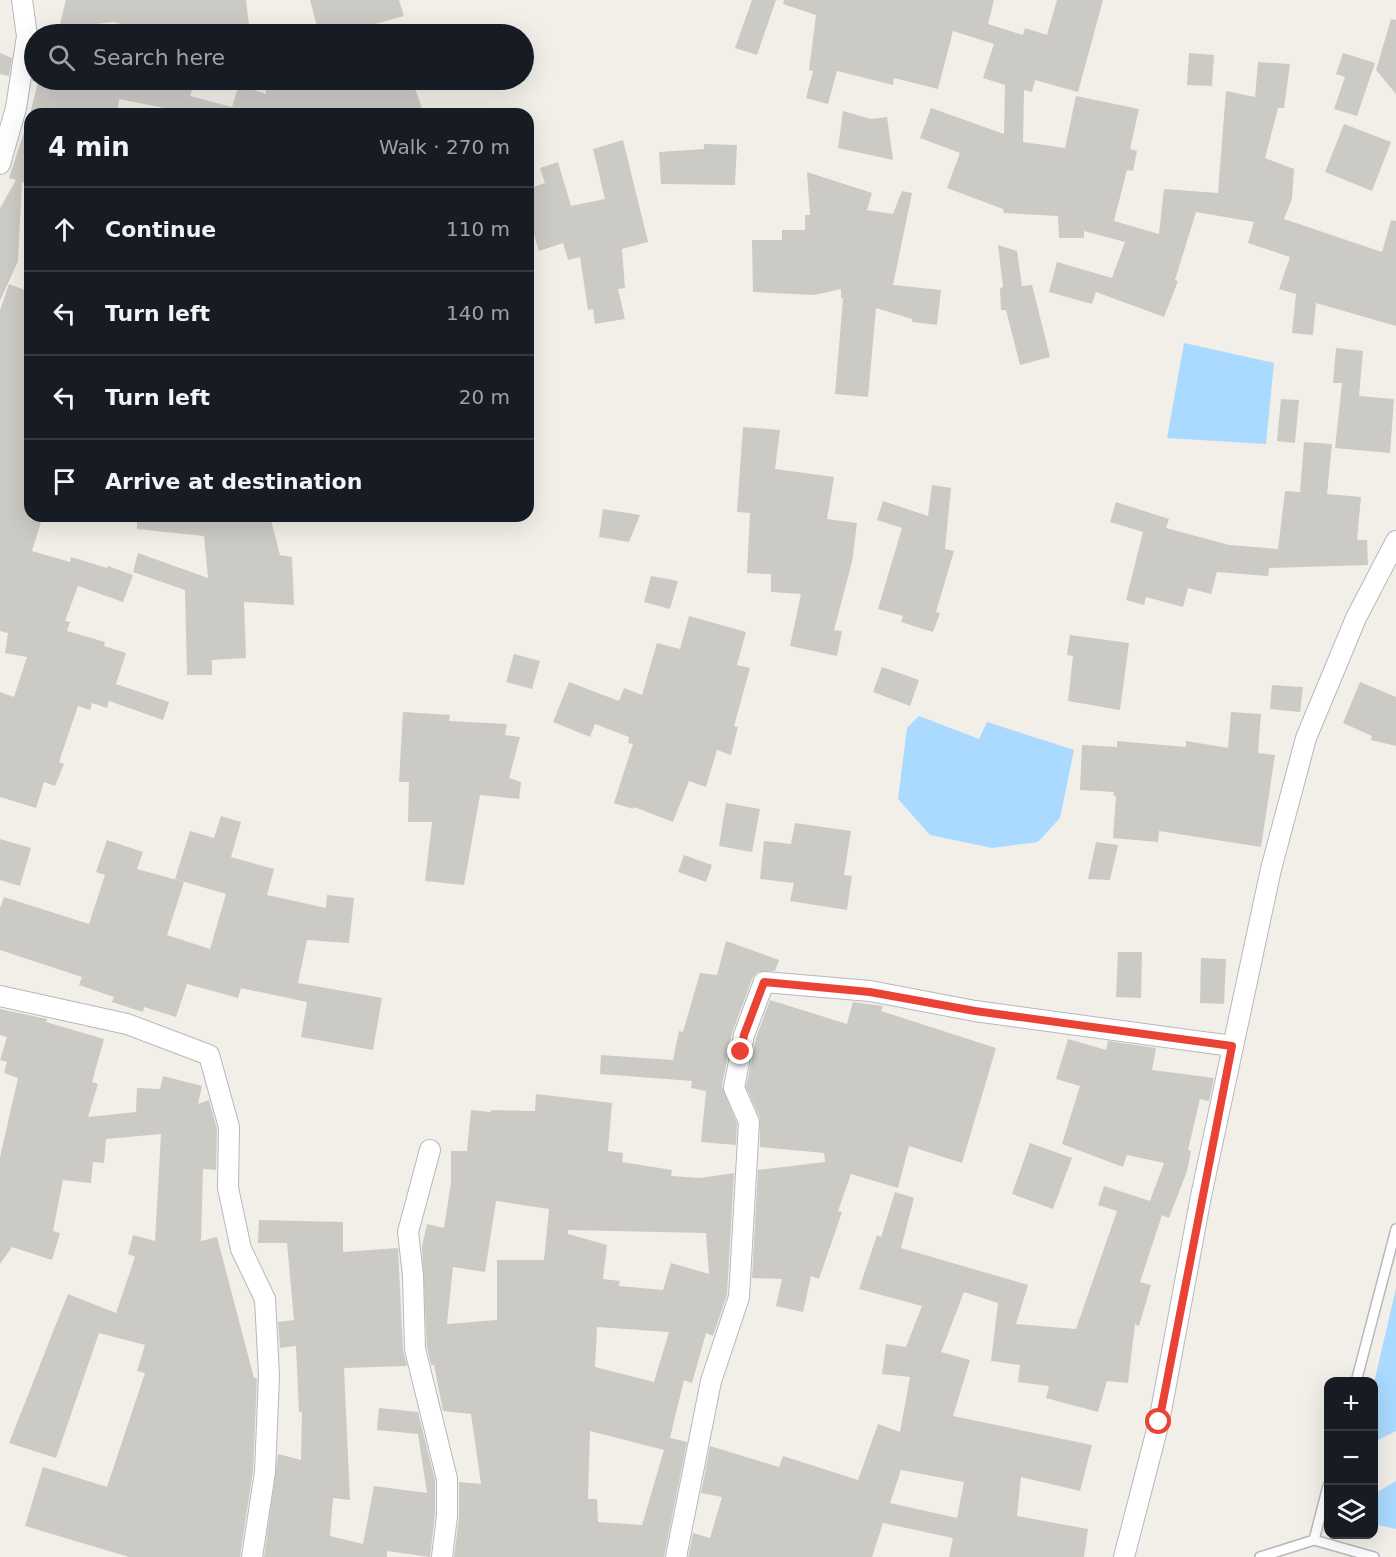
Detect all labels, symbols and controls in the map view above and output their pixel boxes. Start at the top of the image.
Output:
search box [24,24,534,90]
icon: search [45,41,78,74]
text: Search here [93,45,225,70]
text: 4 min [48,132,130,162]
text: Walk · 270 m [379,135,510,159]
icon: ahead [48,213,81,246]
text: Continue [105,217,216,242]
text: 110 m [446,217,510,241]
icon: left [48,297,81,330]
text: Turn left [105,301,210,326]
text: 140 m [446,301,510,325]
icon: left [48,381,81,414]
text: Turn left [105,385,210,410]
text: 20 m [459,385,510,409]
icon: arrive [48,465,81,498]
text: Arrive at destination [105,469,362,494]
route end [727,1038,753,1064]
map controls [1324,1377,1378,1539]
button: + [1324,1377,1378,1431]
route start [1145,1408,1171,1434]
button: − [1324,1431,1378,1485]
button: layers [1324,1485,1378,1539]

